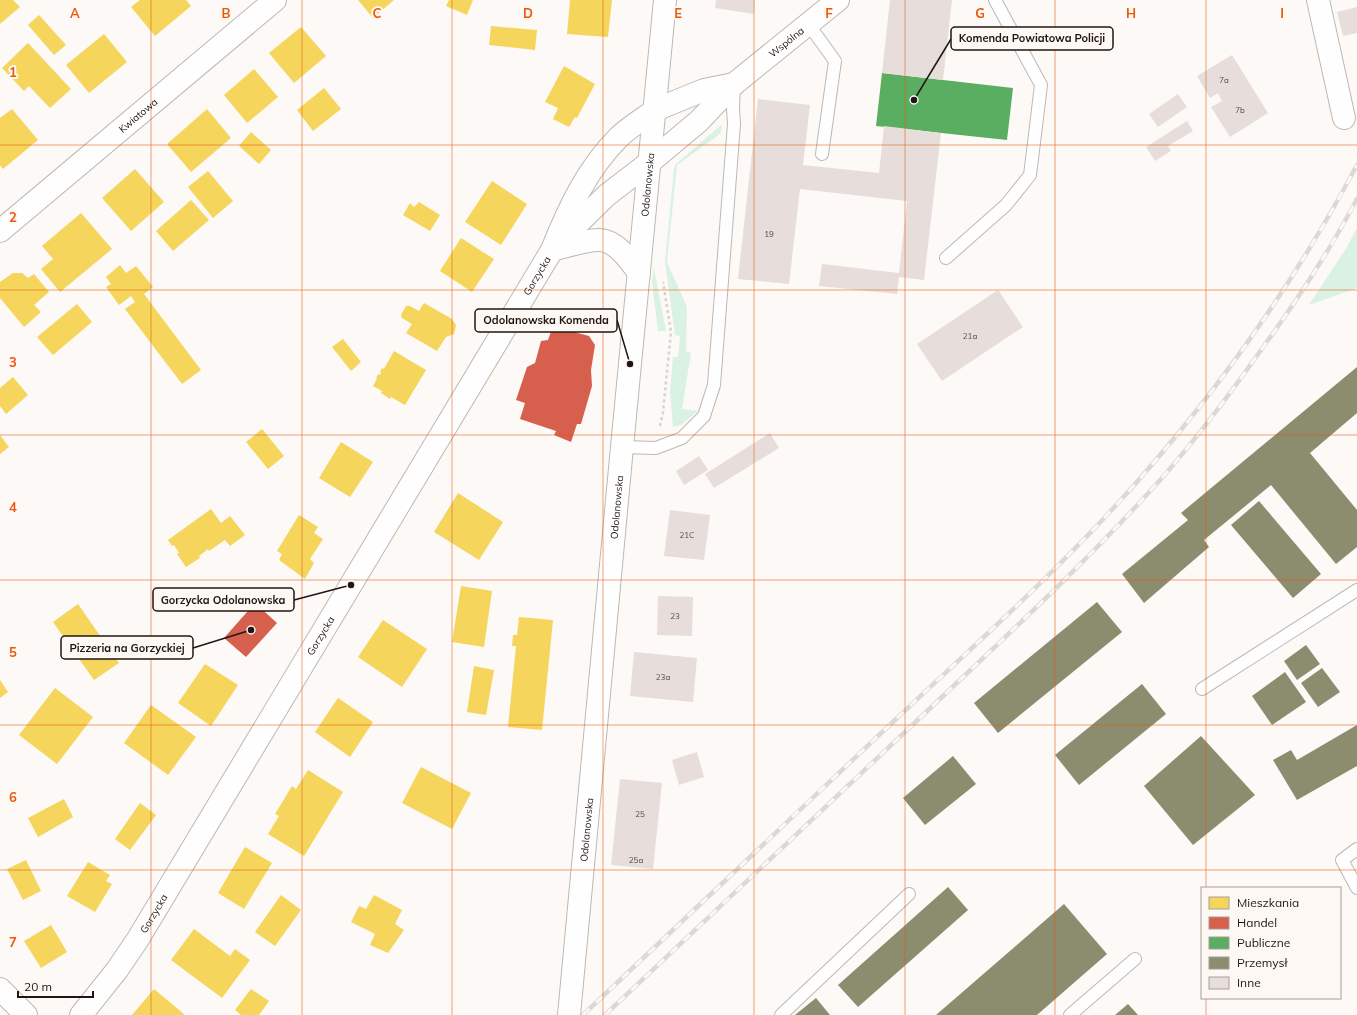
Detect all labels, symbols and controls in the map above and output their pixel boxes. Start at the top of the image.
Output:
text: A [70,5,80,21]
text: B [222,5,231,21]
text: C [373,5,382,21]
text: D [523,5,533,21]
text: E [674,5,682,21]
text: F [825,5,833,21]
text: G [975,5,985,21]
text: H [1126,5,1136,21]
text: I [1280,5,1284,21]
street label: Wspólna [766,24,806,60]
callout: Komenda Powiatowa Policji [951,27,1113,50]
text: Komenda Powiatowa Policji [959,31,1105,45]
text: 1 [9,64,17,80]
house number: 7a [1219,75,1229,85]
street label: Kwiatowa [116,95,160,135]
house number: 7b [1235,105,1245,115]
street label: Odolanowska [638,152,657,217]
text: 2 [9,209,17,225]
house number: 19 [764,229,774,239]
street label: Gorzycka [520,254,553,297]
callout: Odolanowska Komenda [475,309,617,332]
text: Odolanowska Komenda [483,313,609,327]
house number: 21a [963,331,977,341]
text: 3 [9,354,17,370]
street label: Odolanowska [607,475,626,540]
text: 4 [9,499,17,515]
house number: 21C [679,530,695,540]
callout: Gorzycka Odolanowska [153,588,294,611]
text: Gorzycka Odolanowska [161,593,286,607]
house number: 23 [670,611,680,621]
street label: Gorzycka [304,614,337,657]
callout: Pizzeria na Gorzyckiej [61,636,193,659]
text: Pizzeria na Gorzyckiej [69,641,185,655]
text: 5 [9,644,17,660]
house number: 23a [656,672,670,682]
text: 6 [9,789,17,805]
street label: Odolanowska [577,797,596,862]
house number: 25 [635,809,645,819]
house number: 25a [629,855,643,865]
legend [1201,887,1341,999]
street label: Gorzycka [137,892,170,935]
text: Mieszkania [1237,895,1299,910]
text: Handel [1237,915,1277,930]
text: 7 [9,934,17,950]
text: Publiczne [1237,935,1290,950]
text: Przemysł [1237,955,1288,970]
scale bar [18,973,93,999]
text: Inne [1237,975,1261,990]
text: 20 m [24,979,52,994]

